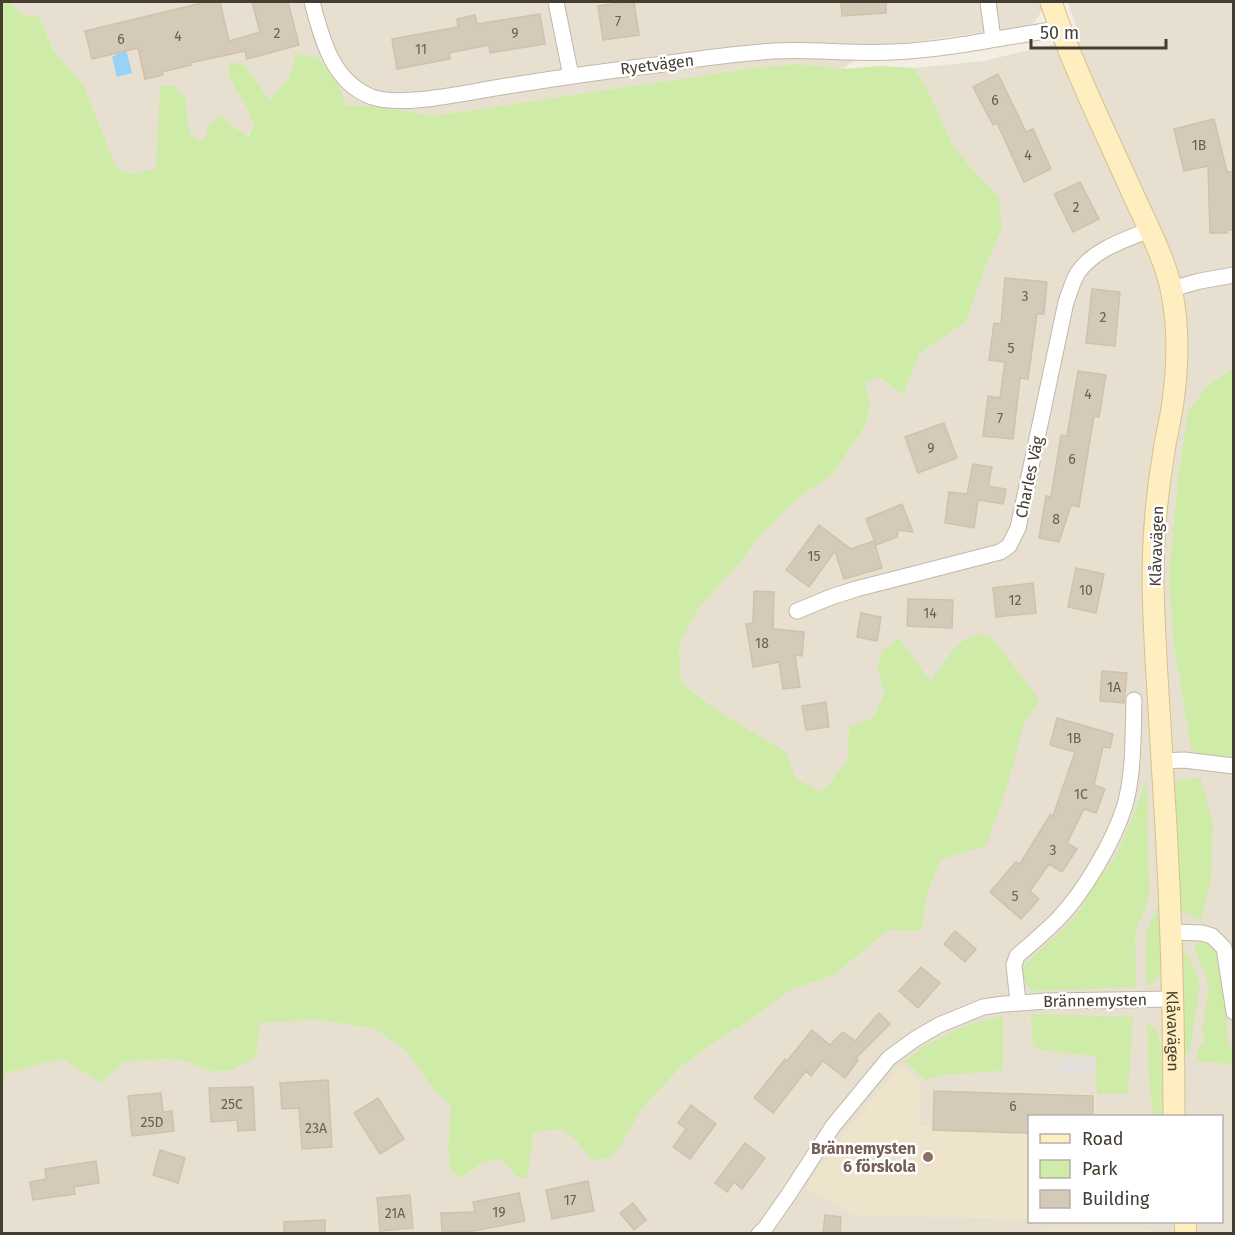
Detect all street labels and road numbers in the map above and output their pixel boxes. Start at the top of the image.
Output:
street label: Ryetvägen [619,51,695,78]
street label: Charles Väg [1012,434,1048,520]
street label: Klåvavägen [1146,505,1167,587]
street label: Brännemysten [1043,990,1147,1011]
street label: Klåvavägen [1163,990,1183,1072]

